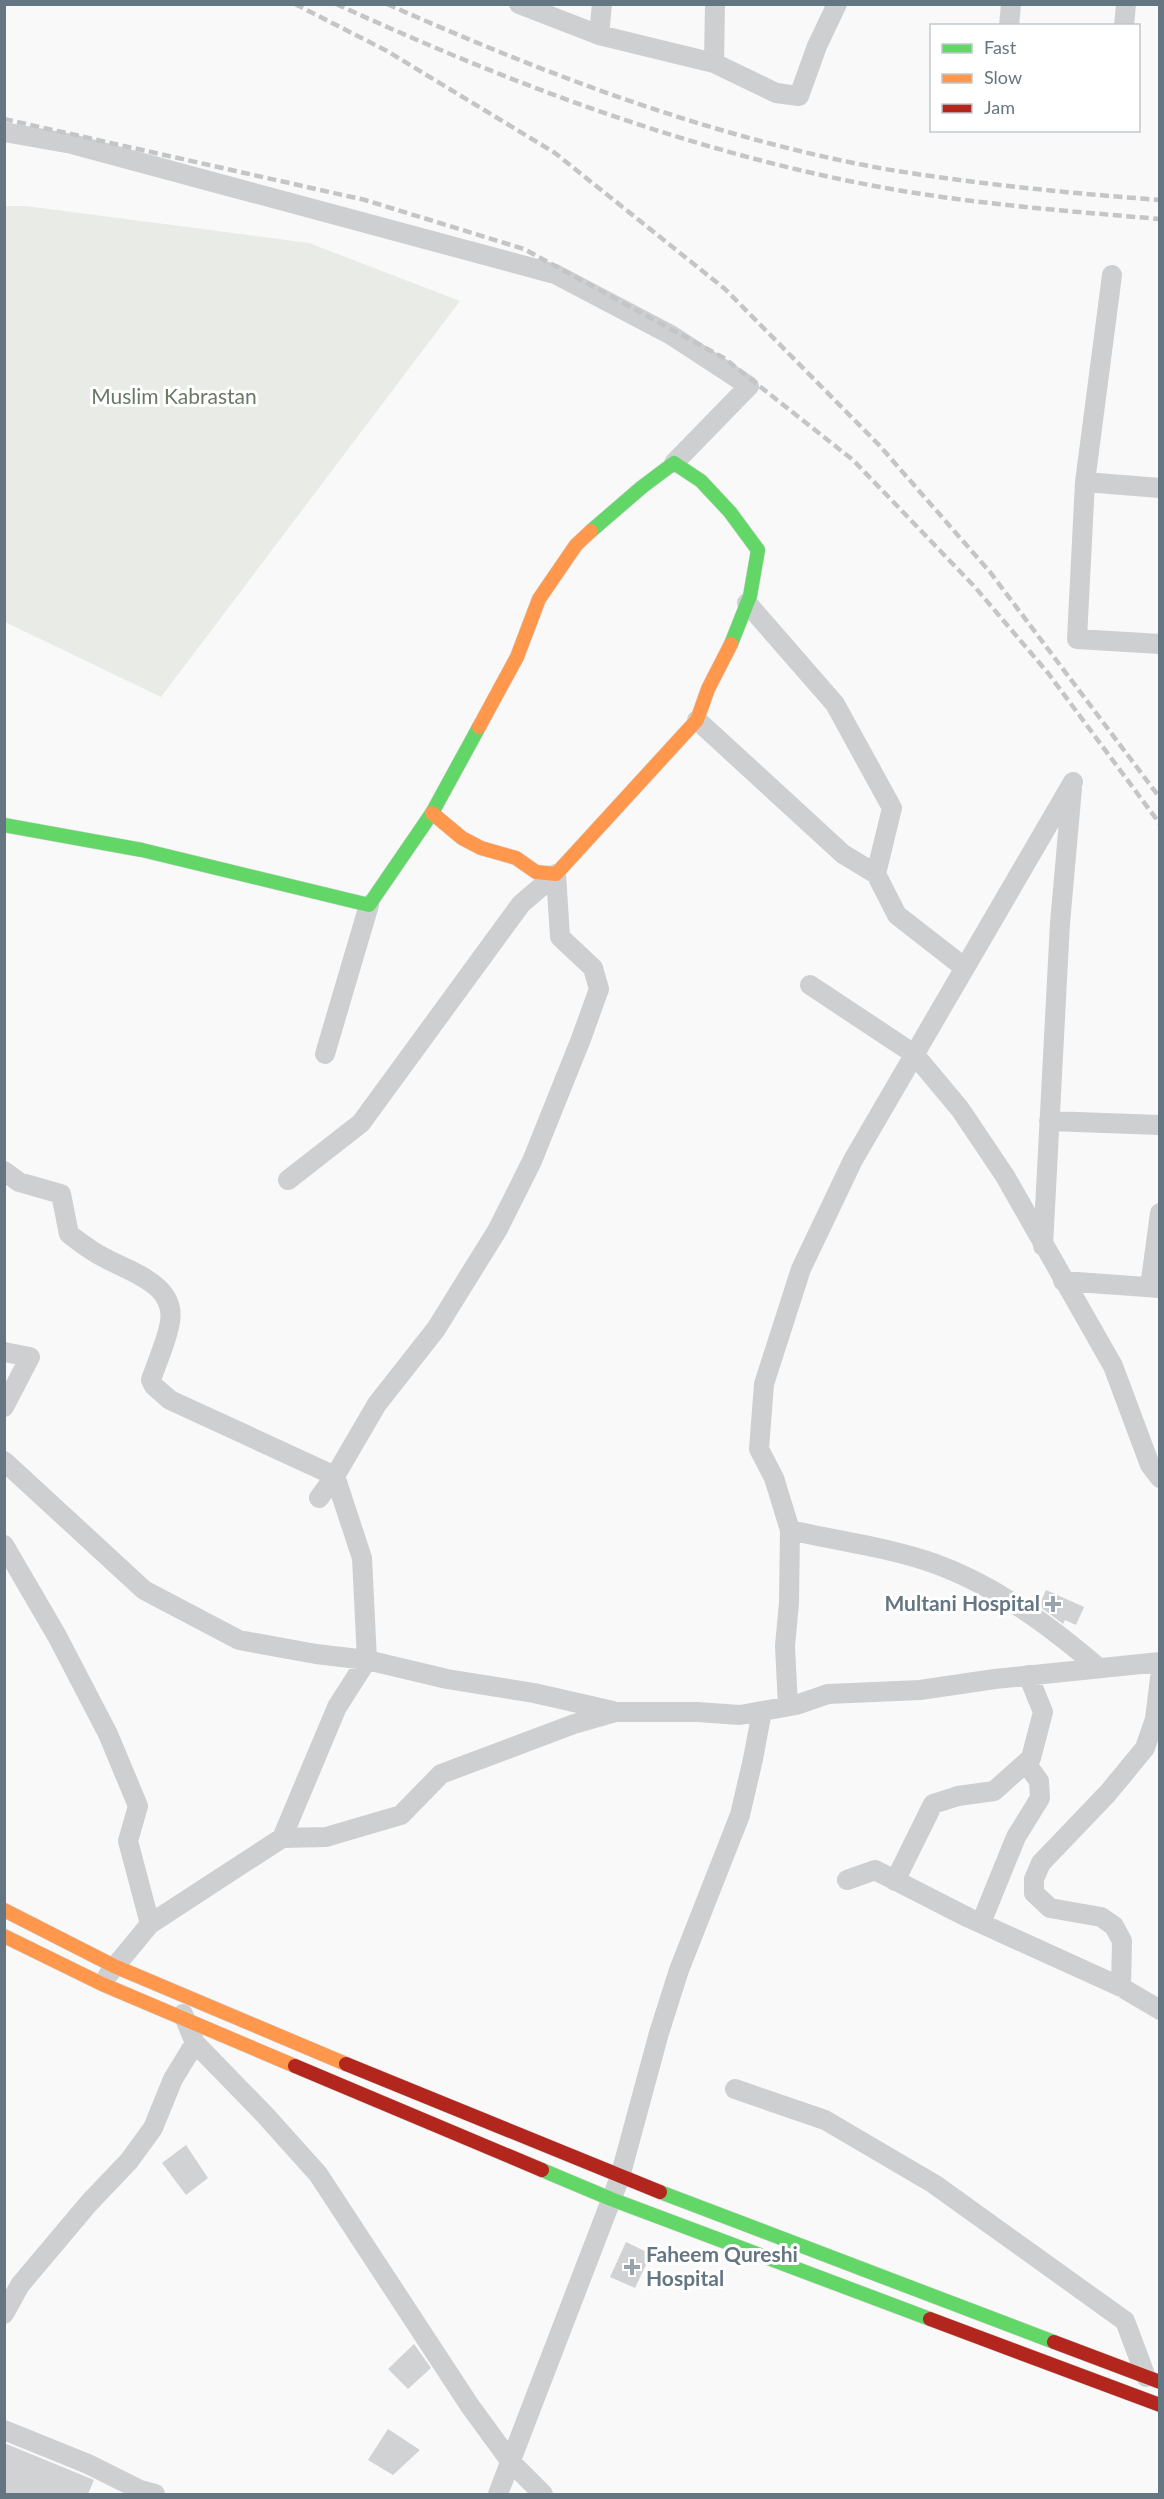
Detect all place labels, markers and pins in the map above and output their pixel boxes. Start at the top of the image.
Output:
place label: Multani Hospital [884,1590,1040,1615]
marker: Multani Hospital [1044,1595,1062,1613]
place label: Faheem Qureshi Hospital [646,2241,798,2290]
marker: Faheem Qureshi Hospital [623,2258,641,2276]

